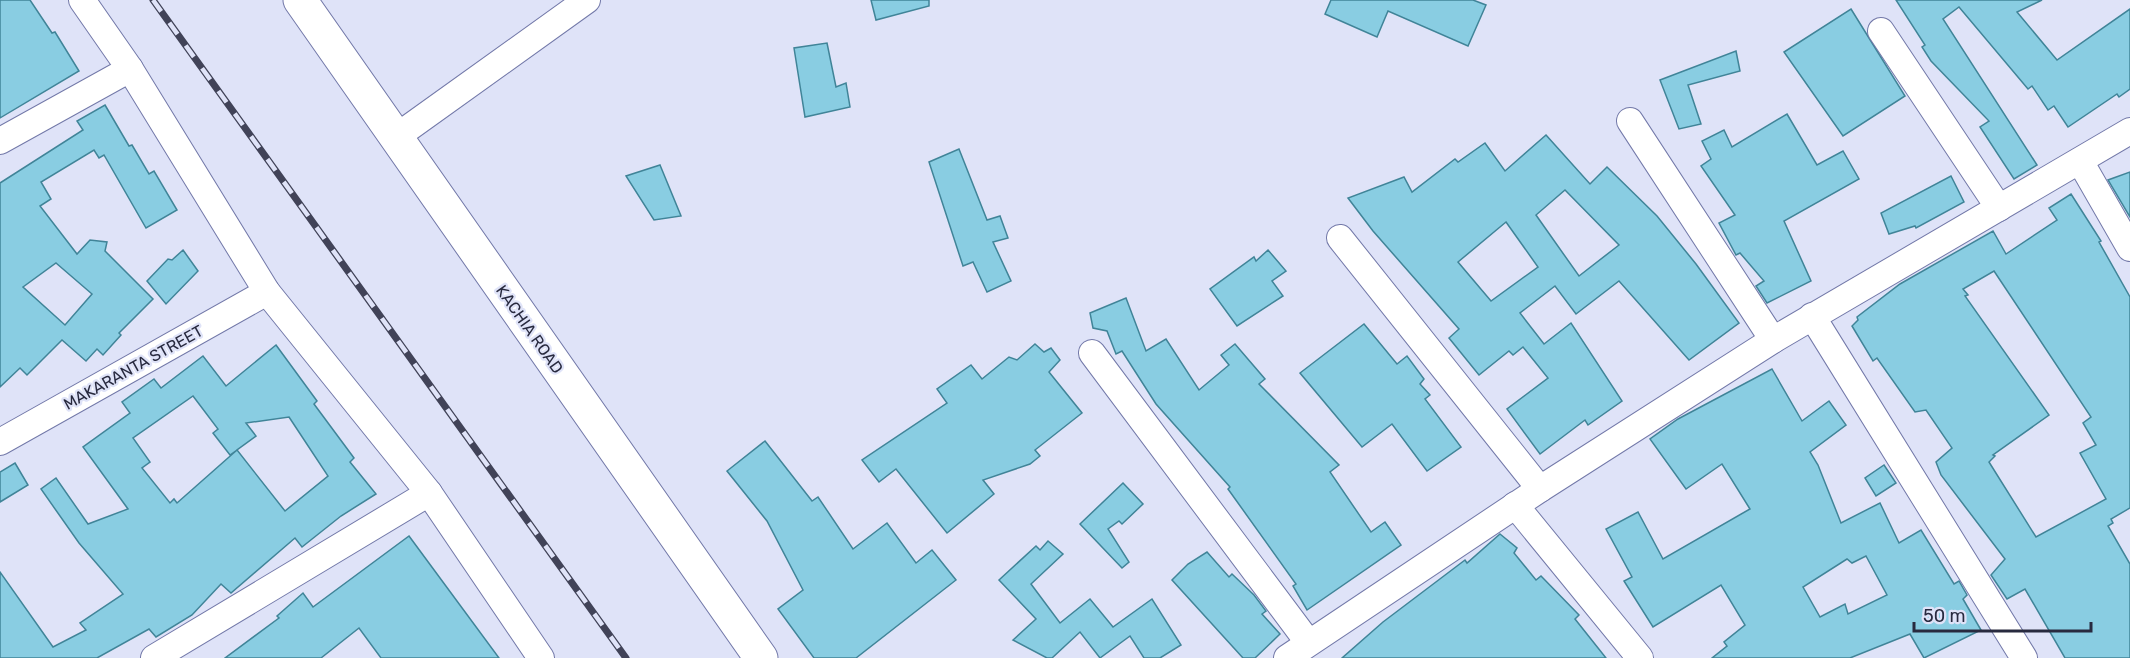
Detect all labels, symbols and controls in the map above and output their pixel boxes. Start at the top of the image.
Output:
street label: KACHIA ROAD [492,281,567,377]
street label: MAKARANTA STREET [60,321,206,414]
scale bar [1914,595,2091,633]
text: 50 m [1923,605,1966,627]

